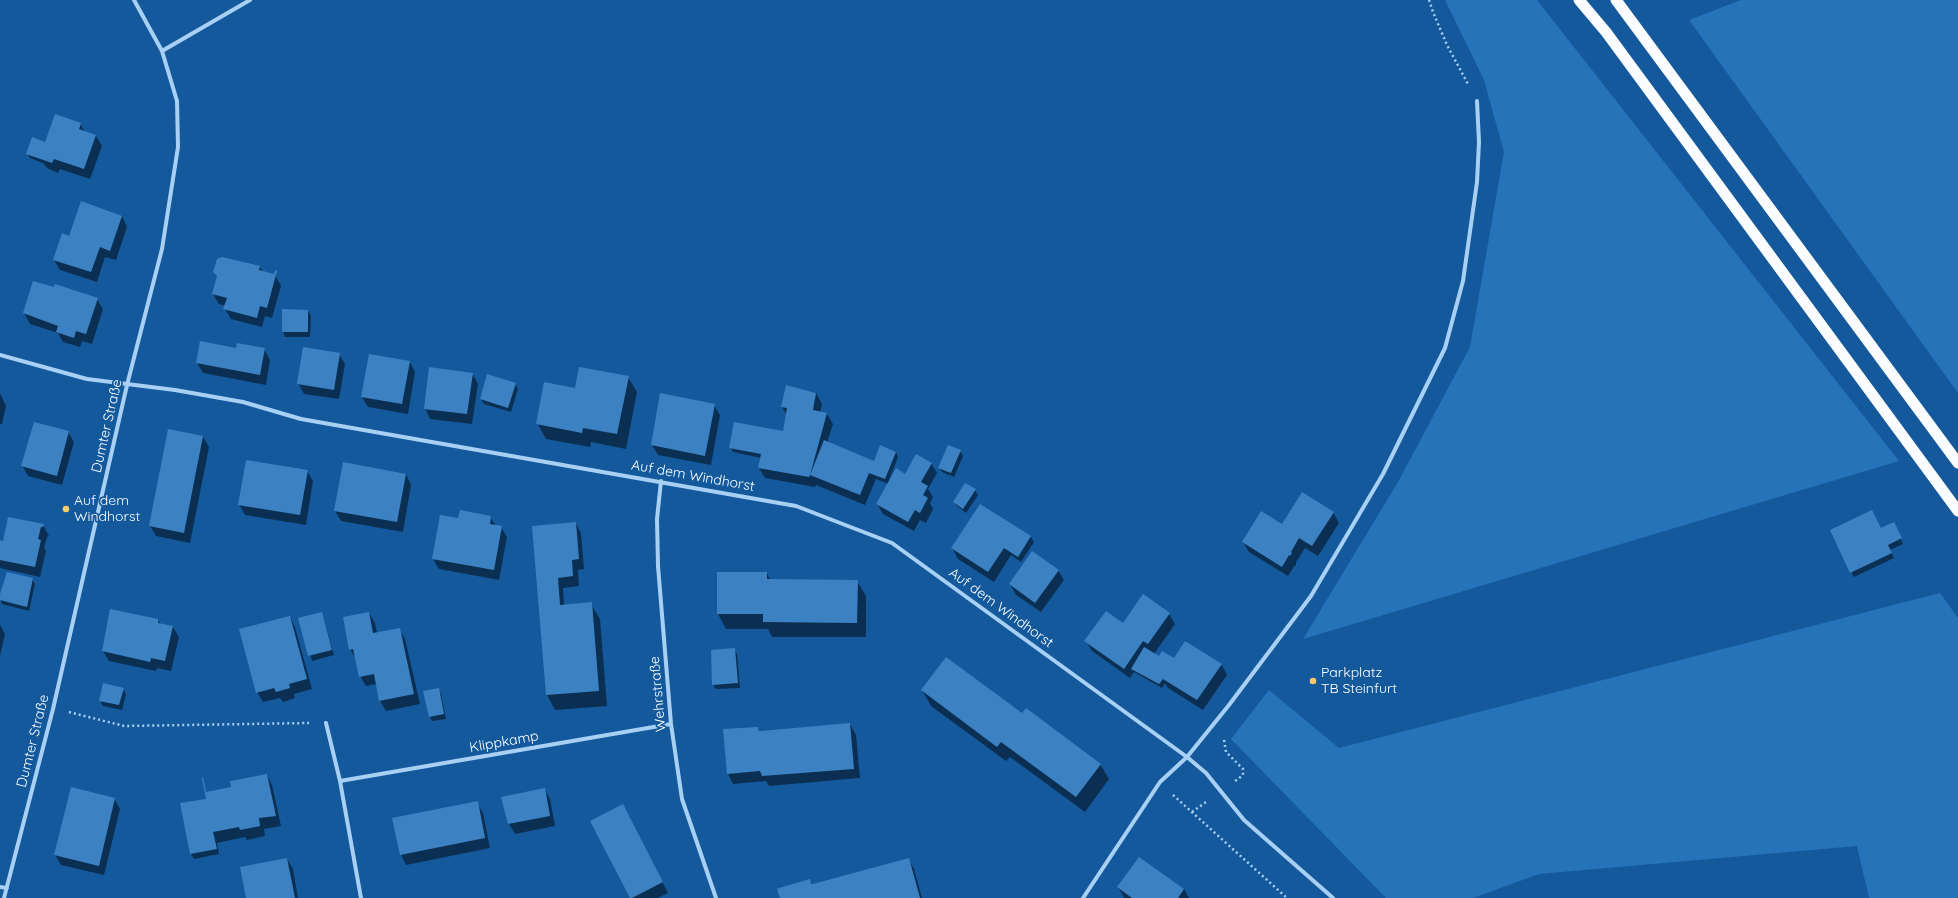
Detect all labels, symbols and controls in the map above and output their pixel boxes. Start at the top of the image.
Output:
street label: Dumter Straße [88,378,126,474]
street label: Auf dem Windhorst [630,457,756,495]
place label: Auf dem Windhorst [74,493,140,526]
marker: Auf dem Windhorst [61,504,71,514]
street label: Auf dem Windhorst [946,564,1056,652]
street label: Wehrstraße [646,655,670,733]
place label: Parkplatz TB Steinfurt [1321,665,1397,698]
marker: Parkplatz TB Steinfurt [1308,676,1318,686]
street label: Dumter Straße [13,693,53,789]
street label: Klippkamp [468,728,540,756]

